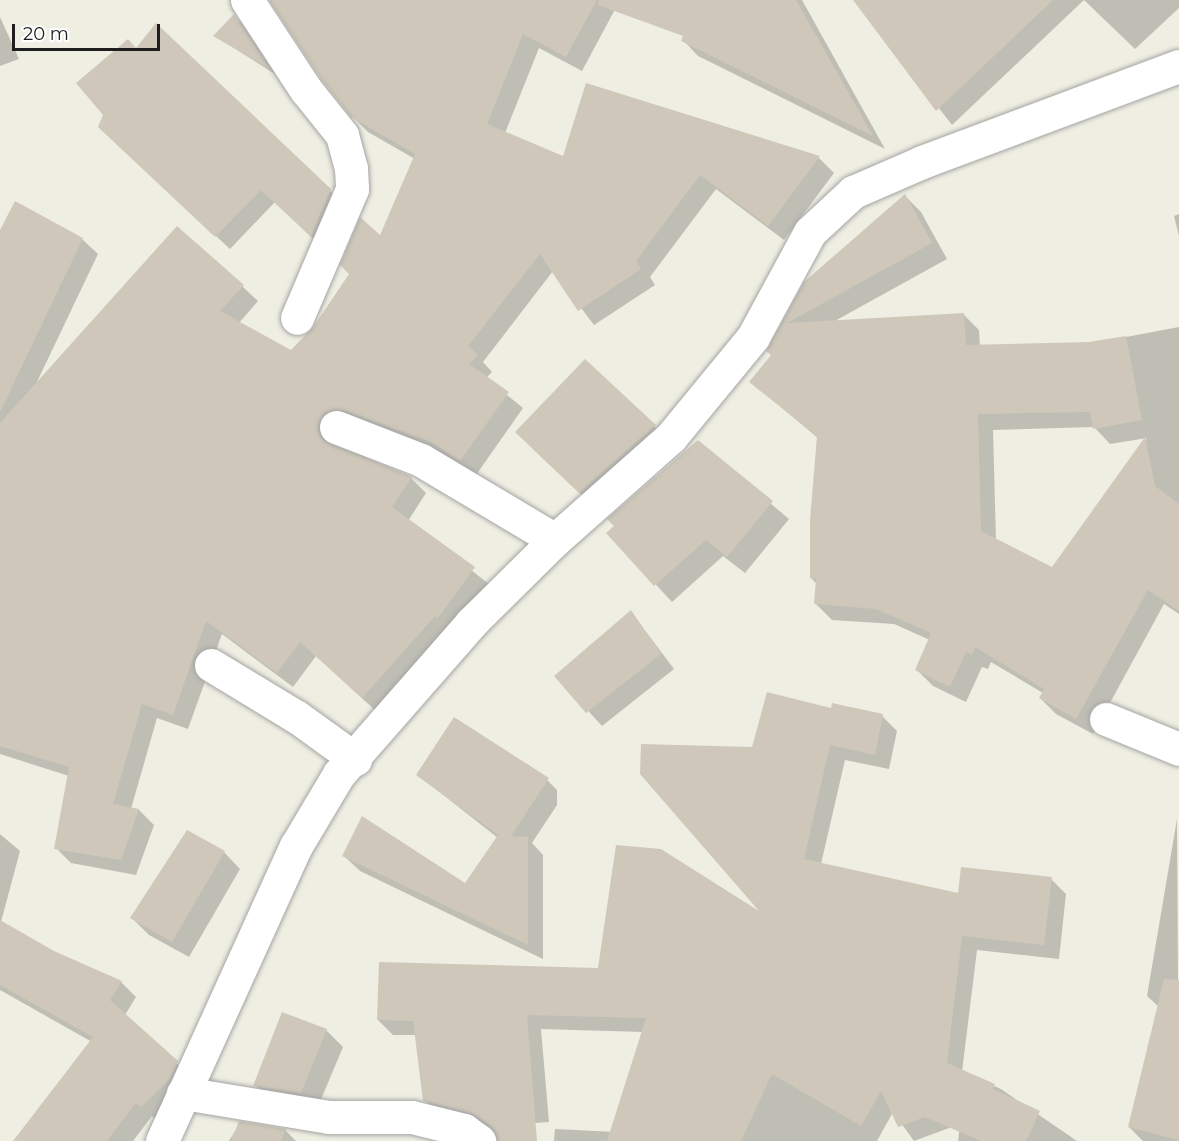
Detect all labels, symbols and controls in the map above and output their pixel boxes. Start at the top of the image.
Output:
scale bar [15,12,164,50]
text: 20 m [23,23,69,45]

